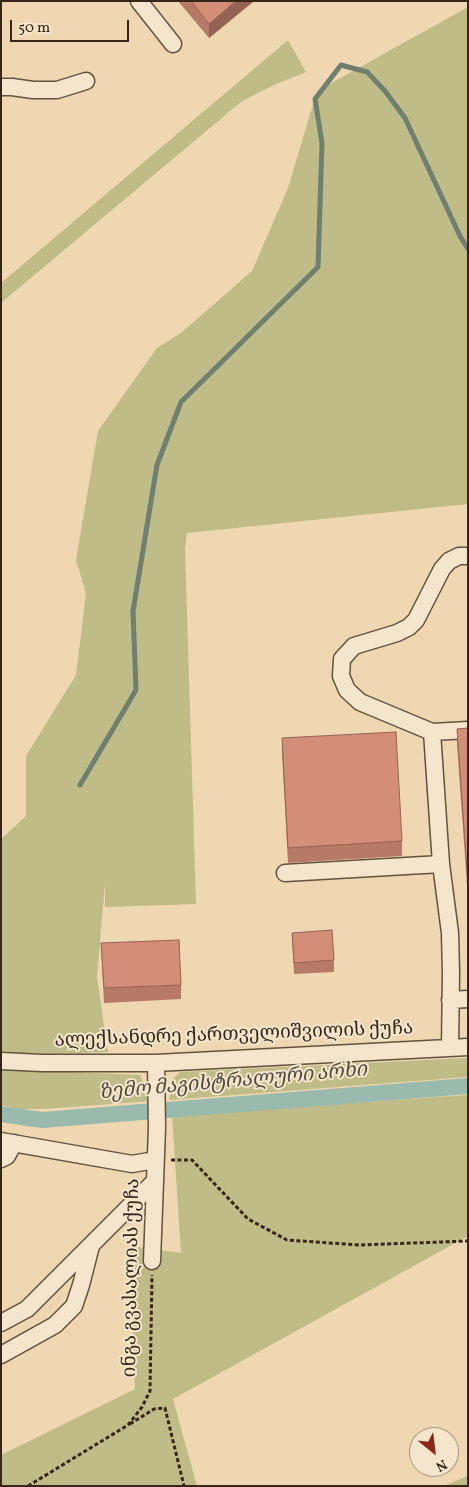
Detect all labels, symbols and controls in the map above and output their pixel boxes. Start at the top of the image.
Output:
scale bar [12,10,131,42]
text: 50 m [18,18,50,39]
street label: ალექსანდრე ქართველიშვილის ქუჩა [54,1018,414,1054]
water label: ზემო მაგისტრალური არხი [98,1059,368,1107]
street label: ინგა გვასალიას ქუჩა [120,1178,146,1378]
north arrow [409,1427,459,1477]
text: N [432,1454,450,1475]

